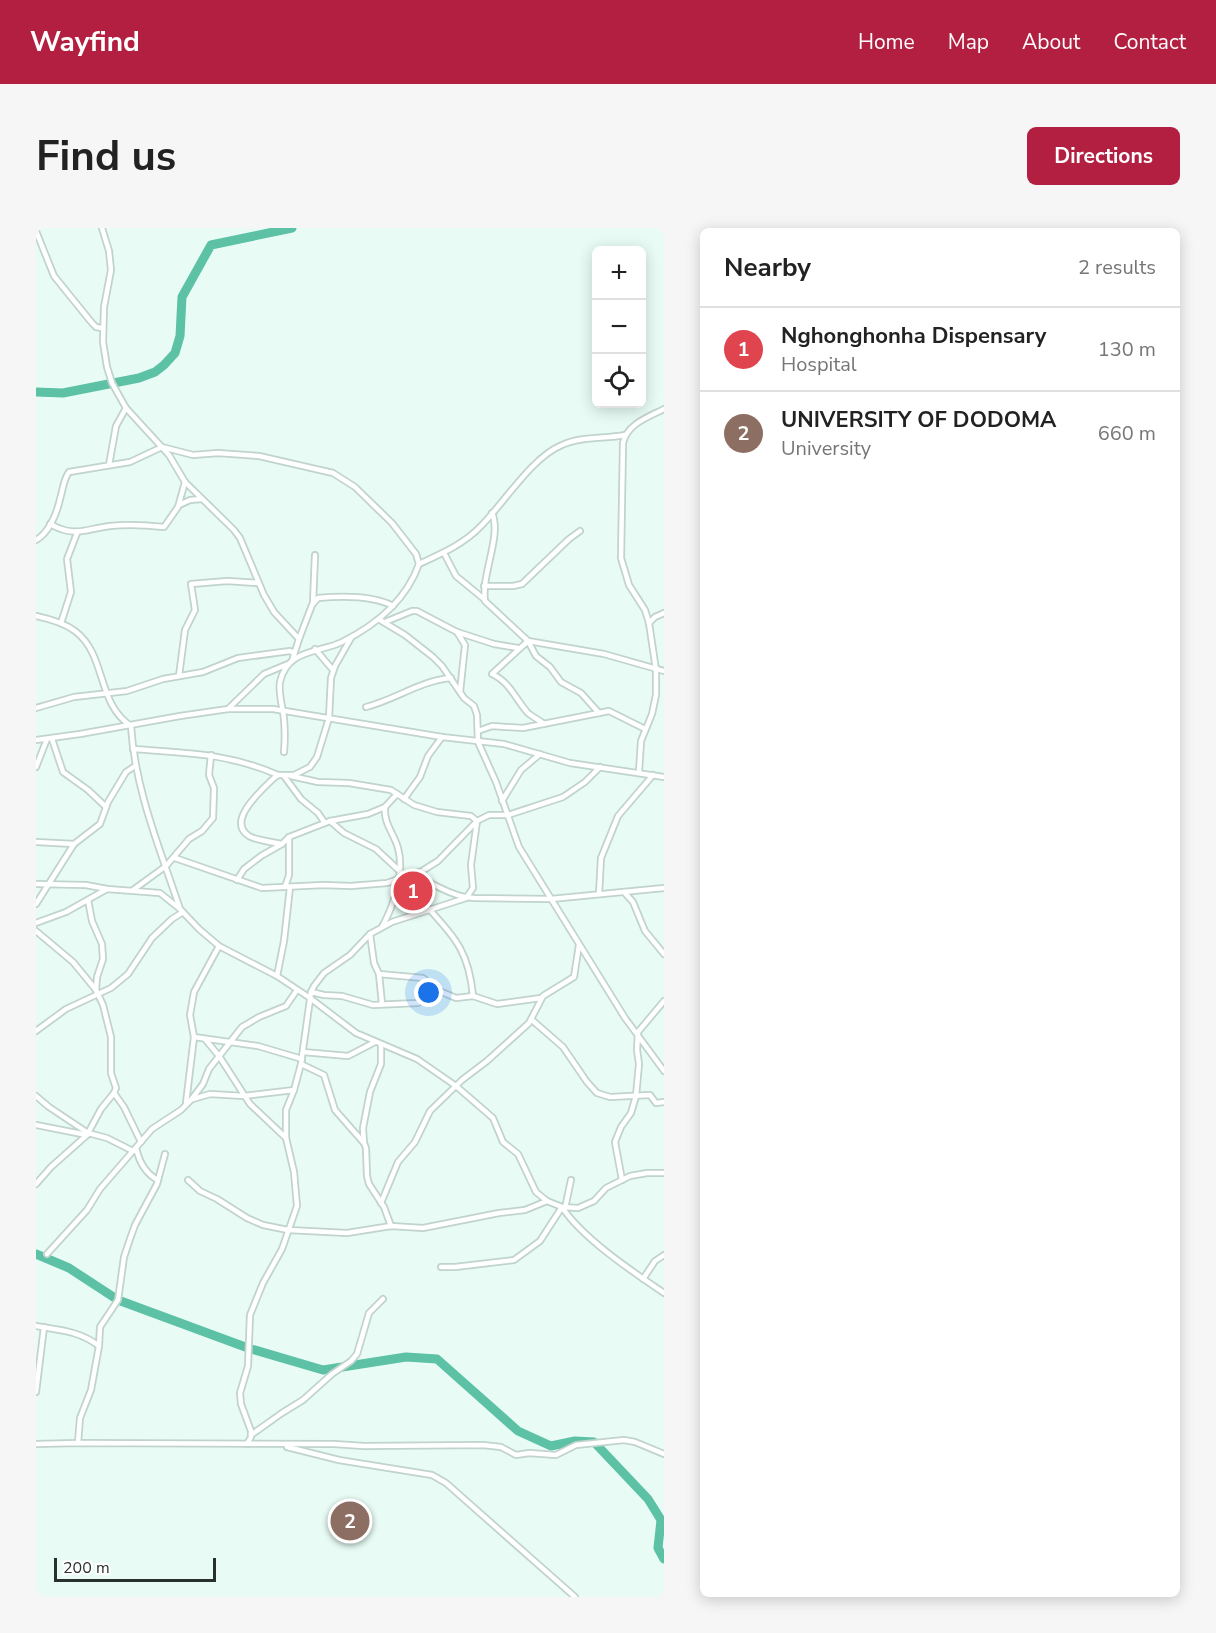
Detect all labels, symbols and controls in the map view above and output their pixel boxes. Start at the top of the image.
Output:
text: Wayfind [30,23,140,61]
text: Home [858,28,915,56]
text: Map [948,28,989,56]
text: About [1022,28,1080,56]
text: Contact [1113,28,1186,56]
button: Directions [1027,127,1180,185]
text: Find us [36,128,176,185]
map controls [592,246,646,408]
button: + [592,246,646,300]
text: Nearby [724,250,811,285]
text: 2 results [1078,254,1156,281]
button: − [592,300,646,354]
text: Nghonghonha Dispensary [781,321,1046,351]
text: 1 [738,336,750,363]
text: 130 m [1098,336,1156,363]
text: Hospital [781,351,857,378]
button: locate [592,354,646,408]
text: UNIVERSITY OF DODOMA [781,405,1056,435]
text: 2 [738,420,750,447]
text: 660 m [1098,420,1156,447]
text: University [781,435,871,462]
pin: 1 [394,868,433,914]
your location [414,978,443,1007]
pin: 2 [330,1498,370,1544]
scale bar [54,1555,216,1582]
text: 200 m [63,1557,110,1579]

